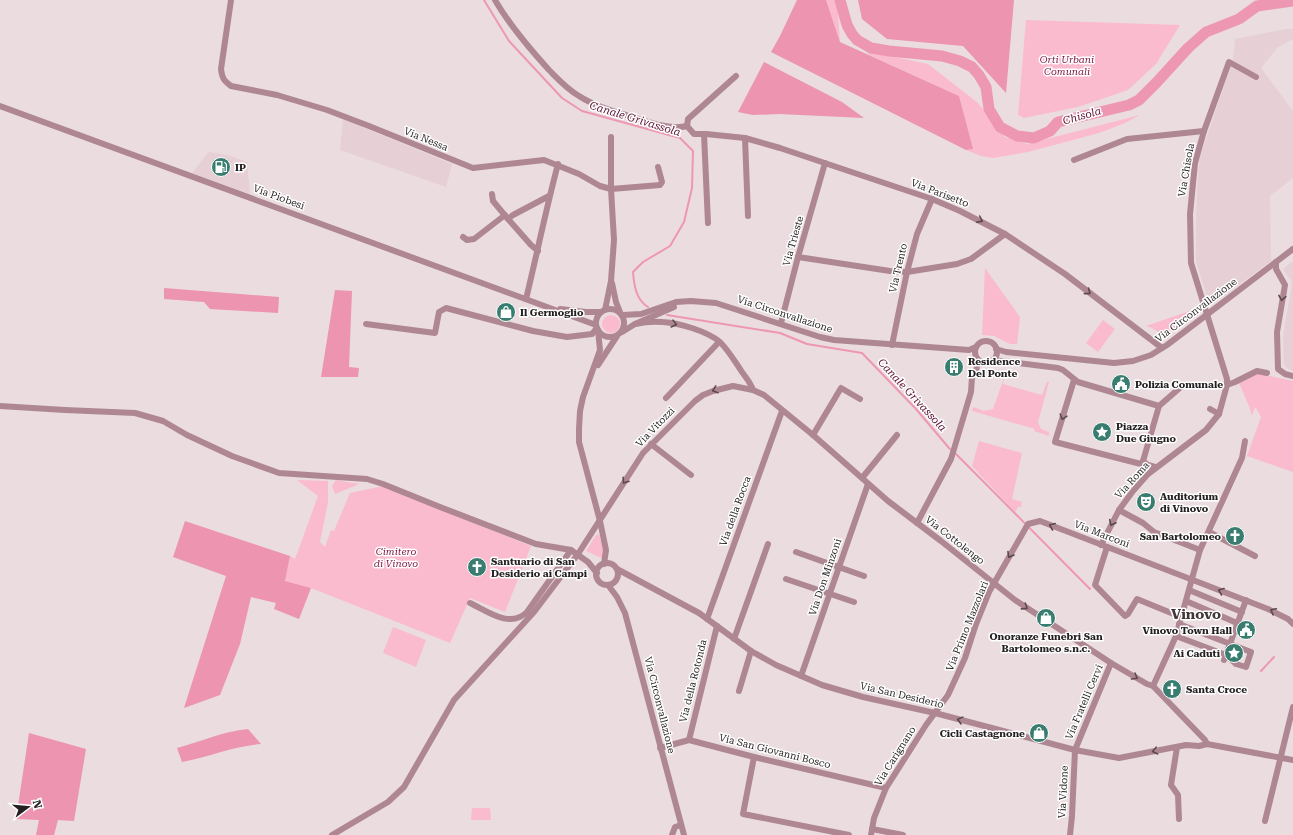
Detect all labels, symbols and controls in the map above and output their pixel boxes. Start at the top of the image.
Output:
park label: Orti Urbani Comunali [1040,54,1094,77]
water label: Canale Grivassola [588,99,683,139]
water label: Chisola [1061,104,1103,128]
street label: Via Nessa [402,125,450,153]
street label: Via Chisola [1176,142,1196,198]
fuel station icon: IP [210,156,232,178]
place label: IP [235,162,246,173]
street label: Via Parisetto [910,177,970,209]
street label: Via Piobesi [252,183,306,211]
street label: Via Trieste [781,214,806,267]
one-way arrow [976,215,983,223]
street label: Via Trento [887,242,909,294]
street label: Via Circonvallazione [1153,275,1239,344]
one-way arrow [1084,287,1091,294]
street label: Via Circonvallazione [736,293,834,335]
one-way arrow [1279,295,1287,302]
shop icon: Il Germoglio [495,301,517,323]
place label: Il Germoglio [520,307,584,318]
one-way arrow [670,319,677,328]
water label: Canale Grivassola [875,356,949,434]
building icon: Residence Del Ponte [943,356,965,378]
place label: Residence Del Ponte [968,356,1021,379]
public building icon: Polizia Comunale [1110,373,1132,395]
place label: Polizia Comunale [1135,379,1223,390]
one-way arrow [712,386,719,394]
street label: Via Vitozzi [633,405,677,449]
one-way arrow [1059,413,1068,420]
place icon: Piazza Due Giugno [1091,421,1113,443]
place label: Piazza Due Giugno [1116,421,1177,444]
street label: Via Roma [1113,459,1152,501]
street label: Via della Rocca [717,474,753,547]
one-way arrow [622,477,629,484]
theatre icon: Auditorium di Vinovo [1135,491,1157,513]
place label: Auditorium di Vinovo [1160,491,1218,514]
street label: Via Cottolengo [923,514,987,566]
street label: Via Marconi [1073,518,1131,550]
one-way arrow [1110,518,1117,526]
one-way arrow [1048,522,1055,530]
church icon: San Bartolomeo [1224,525,1246,547]
place label: San Bartolomeo [1140,531,1222,542]
street label: Via Don Minzoni [807,537,843,617]
park label: Cimitero di Vinovo [374,546,418,569]
one-way arrow [1008,551,1015,558]
church icon: Santuario di San Desiderio ai Campi [466,556,488,578]
place label: Santuario di San Desiderio ai Campi [491,556,588,579]
street label: Via Primo Mazzolari [944,579,990,673]
one-way arrow [1218,587,1225,595]
one-way arrow [1021,602,1028,609]
district label: Vinovo [1171,606,1221,622]
shop icon: Onoranze Funebri San Bartolomeo s.n.c. [1035,607,1057,629]
one-way arrow [1270,608,1277,616]
public building icon: Vinovo Town Hall [1235,619,1257,641]
place label: Vinovo Town Hall [1142,625,1233,636]
place label: Onoranze Funebri San Bartolomeo s.n.c. [989,631,1103,654]
street label: Via della Rotonda [677,638,709,724]
place icon: Ai Caduti [1223,642,1245,664]
place label: Ai Caduti [1173,648,1221,659]
street label: Via Circonvallazione [643,656,677,755]
street label: Via Fratelli Cervi [1063,663,1105,741]
one-way arrow [1131,672,1138,679]
church icon: Santa Croce [1161,678,1183,700]
street label: Via San Desiderio [859,680,945,710]
place label: Santa Croce [1186,684,1247,695]
one-way arrow [957,716,964,724]
shop icon: Cicli Castagnone [1028,722,1050,744]
street label: Via Carignano [872,724,918,788]
place label: Cicli Castagnone [940,728,1025,739]
street label: Via San Giovanni Bosco [718,732,832,770]
one-way arrow [1152,746,1158,755]
street label: Via Vidone [1056,765,1070,819]
north arrow [8,787,48,827]
text: N [30,799,45,811]

